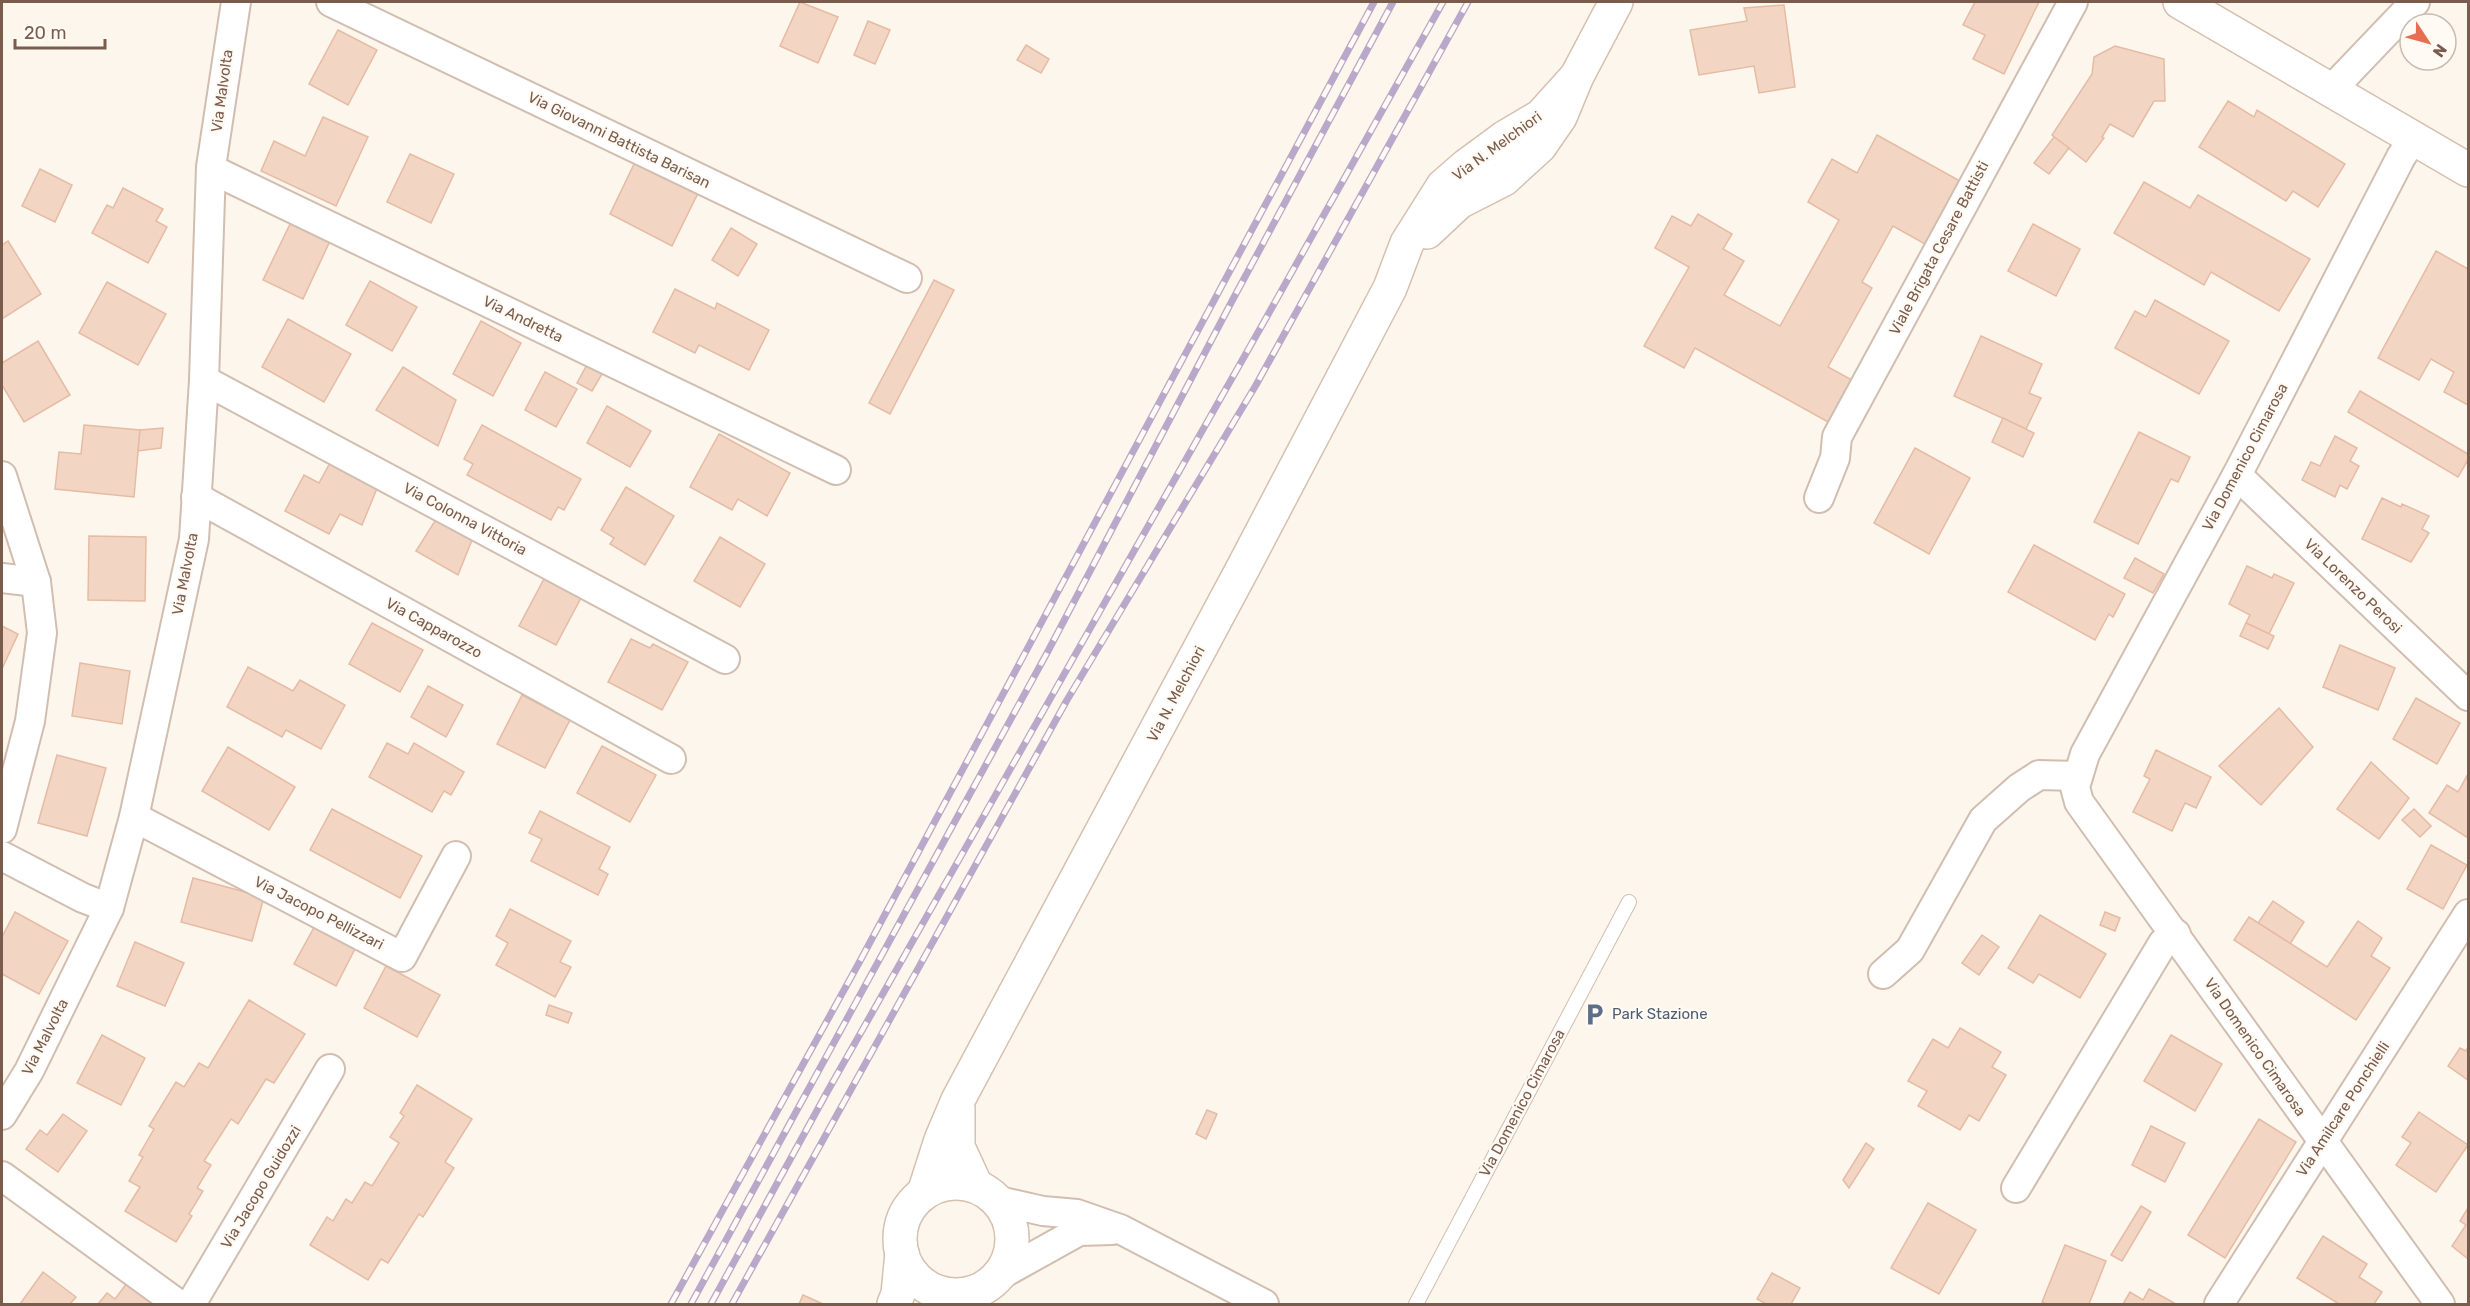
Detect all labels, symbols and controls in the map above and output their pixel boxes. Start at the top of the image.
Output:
scale bar [15,12,105,50]
north arrow [2398,12,2458,72]
text: 20 m [24,22,66,44]
text: N [2429,40,2451,61]
street label: Via Malvolta [207,48,237,134]
street label: Via Giovanni Battista Barisan [525,88,713,192]
street label: Via N. Melchiori [1449,108,1545,184]
street label: Viale Brigata Cesare Battisti [1885,158,1993,338]
street label: Via Andretta [480,292,566,346]
street label: Via Domenico Cimarosa [2198,380,2292,534]
street label: Via Colonna Vittoria [400,479,530,559]
street label: Via Malvolta [168,531,202,617]
street label: Via Lorenzo Perosi [2301,535,2405,637]
street label: Via Capparozzo [383,594,485,662]
street label: Via N. Melchiori [1143,643,1209,745]
street label: Via Jacopo Pellizzari [251,873,387,953]
street label: Via Domenico Cimarosa [2200,974,2310,1120]
street label: Via Malvolta [18,996,72,1078]
parking icon: Park Stazione [1581,1001,1607,1027]
place label: Park Stazione [1612,1005,1708,1023]
street label: Via Domenico Cimarosa [1475,1026,1569,1180]
street label: Via Amilcare Ponchielli [2293,1038,2393,1180]
street label: Via Jacopo Guidozzi [217,1122,305,1252]

